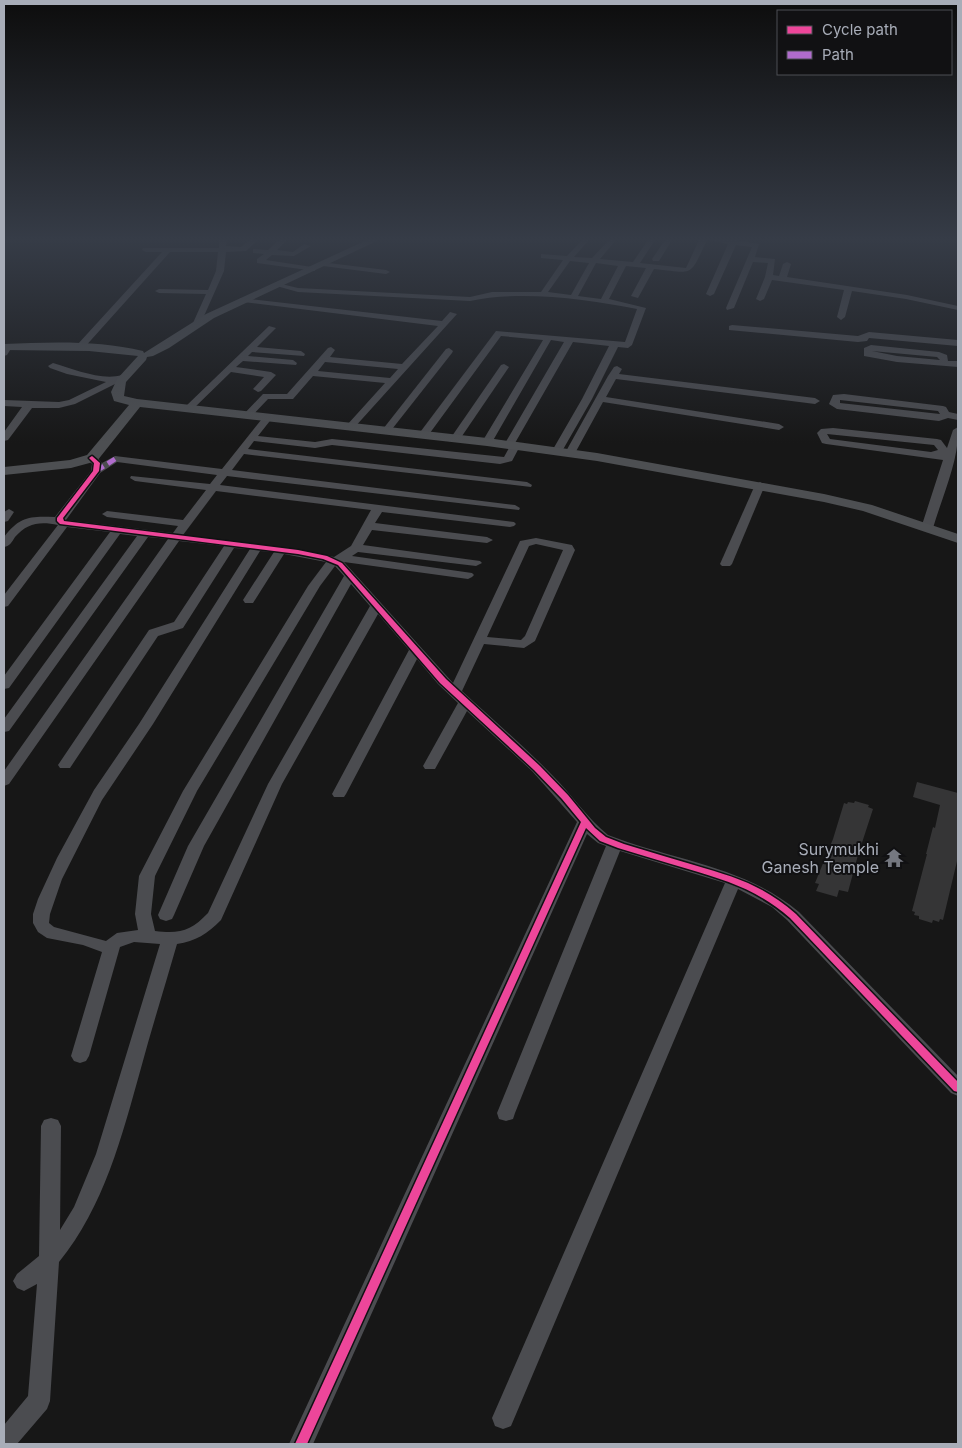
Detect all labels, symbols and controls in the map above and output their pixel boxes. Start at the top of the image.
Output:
legend [777,10,952,75]
text: Cycle path [822,20,898,39]
text: Path [822,45,854,64]
place label: Surymukhi Ganesh Temple [761,839,879,877]
temple icon: Surymukhi Ganesh Temple [883,847,905,869]

